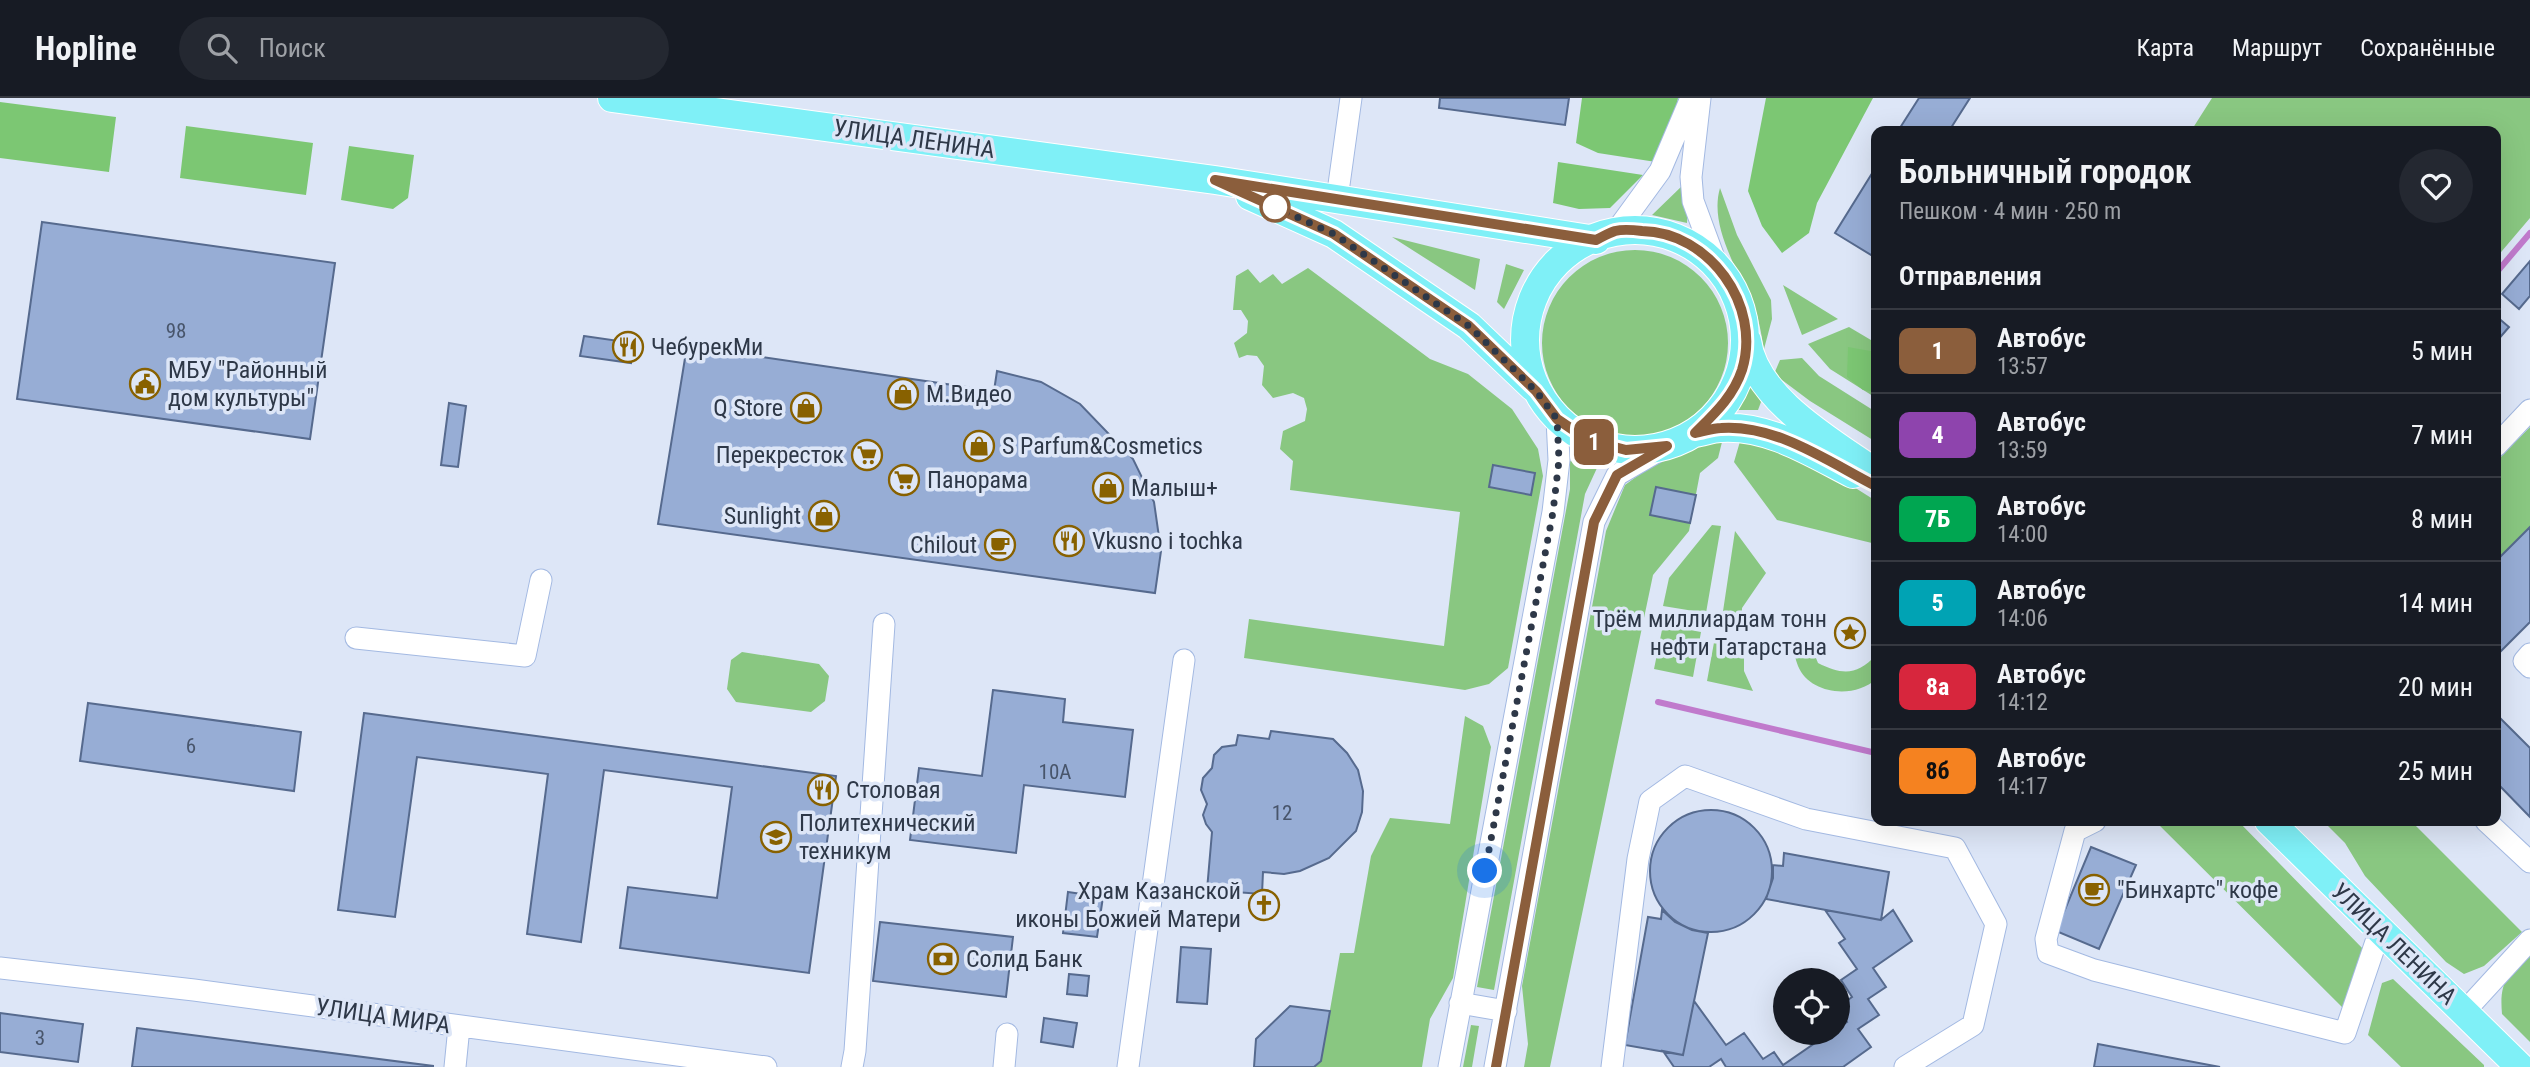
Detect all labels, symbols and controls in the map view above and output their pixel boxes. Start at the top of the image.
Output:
search box [179,17,669,80]
text: Hopline [35,29,137,68]
icon: search [203,29,241,67]
text: Поиск [259,33,326,63]
text: Карта [2137,34,2194,62]
text: Маршрут [2232,34,2322,62]
text: Сохранённые [2360,34,2495,62]
street label: УЛИЦА ЛЕНИНА [832,114,997,164]
button: heart [2399,149,2473,223]
text: Больничный городок [1899,152,2191,191]
unlabelled marker [1260,192,1290,222]
text: Пешком · 4 мин · 250 m [1899,198,2121,225]
text: Отправления [1899,261,2042,291]
house number: 98 [166,319,186,343]
text: Автобус [1997,323,2086,353]
restaurant icon: ЧебурекМи [611,330,645,364]
place label: ЧебурекМи [651,333,763,361]
text: 5 мин [2411,336,2473,366]
text: 1 [1931,337,1944,365]
text: 13:57 [1997,353,2048,380]
place label: МБУ "Районный дом культуры" [168,356,327,412]
public building icon: МБУ "Районный дом культуры" [128,367,162,401]
shop icon: М.Видео [886,377,920,411]
place label: М.Видео [926,380,1012,408]
shop icon: Q Store [789,391,823,425]
place label: Q Store [713,394,783,422]
text: Автобус [1997,407,2086,437]
line badge: 1 [1571,419,1617,465]
text: 7 мин [2411,420,2473,450]
text: 4 [1931,421,1944,449]
text: 1 [1588,428,1600,456]
shop icon: S Parfum&Cosmetics [962,429,996,463]
place label: S Parfum&Cosmetics [1002,432,1203,460]
text: 13:59 [1997,437,2048,464]
supermarket icon: Перекресток [850,438,884,472]
place label: Перекресток [716,441,844,469]
supermarket icon: Панорама [887,463,921,497]
place label: Панорама [927,466,1028,494]
shop icon: Малыш+ [1091,471,1125,505]
place label: Малыш+ [1131,474,1218,502]
text: Автобус [1997,491,2086,521]
shop icon: Sunlight [807,499,841,533]
place label: Sunlight [724,502,801,530]
text: 8 мин [2411,504,2473,534]
text: 7Б [1925,505,1950,533]
text: 14:00 [1997,521,2048,548]
restaurant icon: Vkusno i tochka [1052,524,1086,558]
place label: Vkusno i tochka [1092,527,1243,555]
cafe icon: Chilout [983,528,1017,562]
place label: Chilout [910,531,977,559]
text: Автобус [1997,575,2086,605]
text: 14 мин [2398,588,2473,618]
text: 5 [1931,589,1944,617]
place label: Трём миллиардам тонн нефти Татарстана [1593,605,1827,661]
text: 14:06 [1997,605,2048,632]
place icon: Трём миллиардам тонн нефти Татарстана [1833,616,1867,650]
text: Автобус [1997,659,2086,689]
text: 20 мин [2398,672,2473,702]
text: 8а [1926,673,1949,701]
text: 14:12 [1997,689,2048,716]
house number: 6 [186,734,196,758]
text: Автобус [1997,743,2086,773]
text: 25 мин [2398,756,2473,786]
text: 8б [1925,757,1950,785]
house number: 10А [1039,760,1071,784]
restaurant icon: Столовая [806,773,840,807]
text: 14:17 [1997,773,2048,800]
place label: Столовая [846,776,941,804]
house number: 12 [1272,801,1292,825]
place label: Политехнический техникум [799,809,976,865]
school or university icon: Политехнический техникум [759,820,793,854]
your location [1467,853,1502,888]
cafe icon: "Бинхартс" кофе [2077,873,2111,907]
place label: "Бинхартс" кофе [2117,876,2278,904]
place label: Храм Казанской иконы Божией Матери [1015,877,1241,933]
street label: УЛИЦА ЛЕНИНА [2326,877,2462,1011]
church icon: Храм Казанской иконы Божией Матери [1247,888,1281,922]
bank icon: Солид Банк [926,942,960,976]
place label: Солид Банк [966,945,1083,973]
map controls [1773,968,1850,1045]
button: locate [1773,968,1850,1045]
street label: УЛИЦА МИРА [314,993,452,1039]
house number: 3 [35,1026,45,1050]

